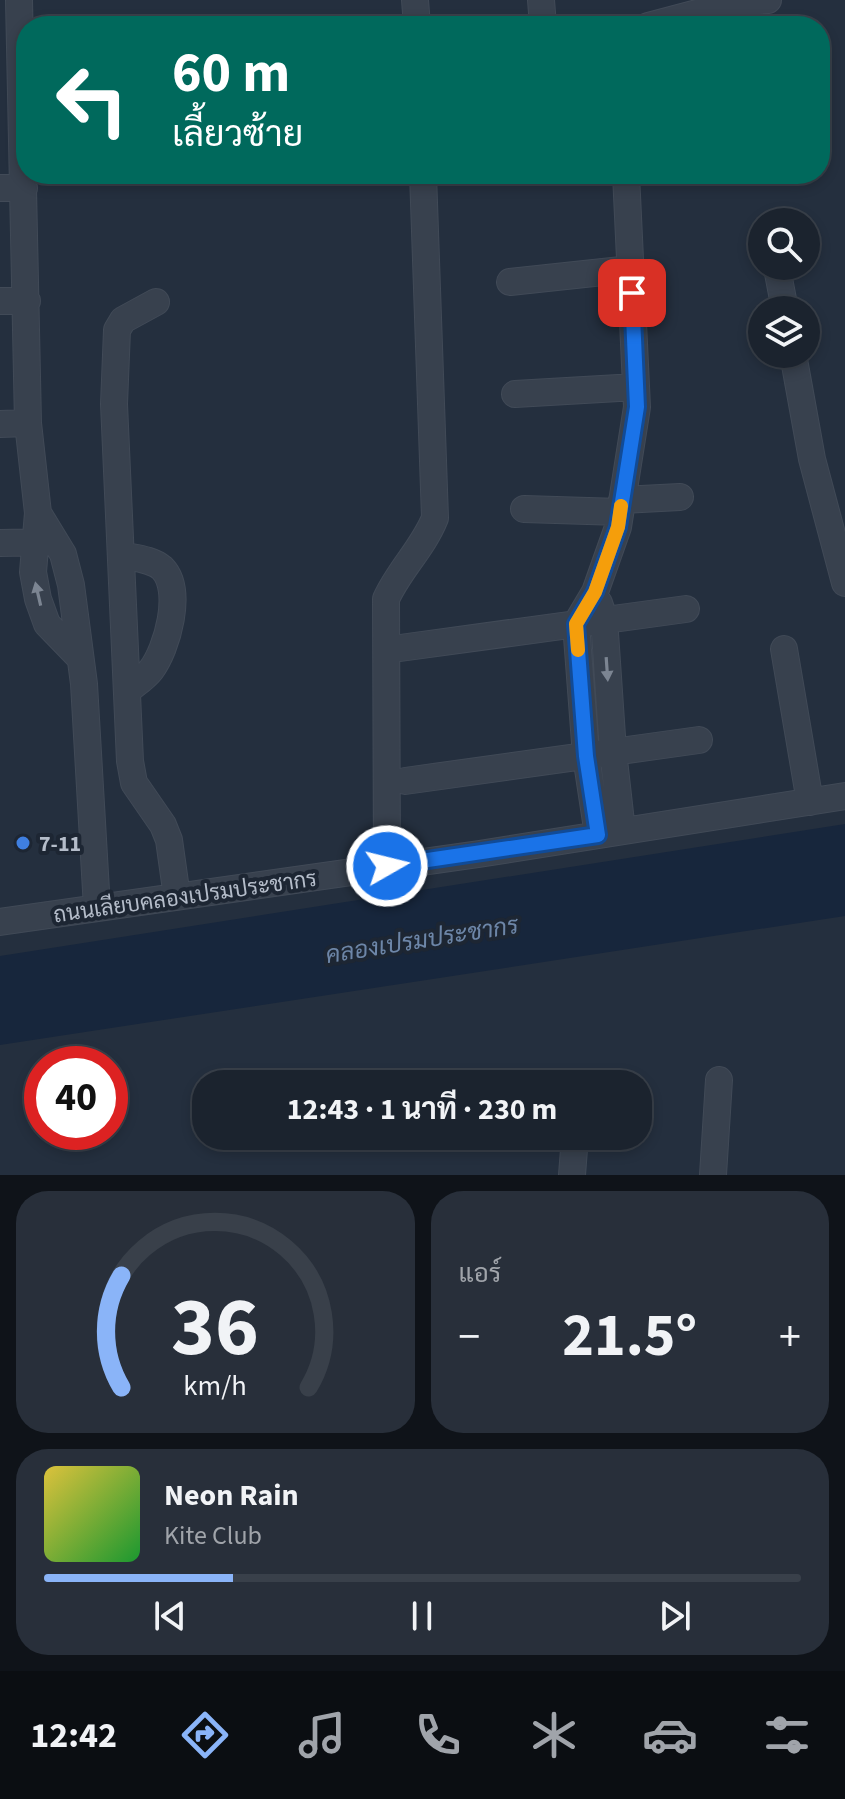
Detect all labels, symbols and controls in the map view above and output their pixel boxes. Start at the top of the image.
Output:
text: 60 m [172,34,290,113]
icon: left [40,48,144,152]
text: เลี้ยวซ้าย [172,109,303,160]
map controls [748,208,820,368]
button: search [748,208,820,280]
pin [598,259,666,327]
icon: arrive [610,271,654,315]
button: layers [748,296,820,368]
one-way arrow [31,581,44,606]
one-way arrow [601,657,614,682]
position arrow [345,824,429,908]
place label: 7-11 [39,828,81,860]
marker: 7-11 [14,834,32,852]
street label: ถนนเลียบคลองเปรมประชากร [51,863,319,931]
water label: คลองเปรมประชากร [323,908,522,973]
speed limit sign: 40 [24,1046,128,1150]
text: 12:43 · 1 นาที · 230 m [287,1088,557,1131]
text: แอร์ [459,1255,501,1292]
text: 36 [171,1269,259,1387]
text: 21.5° [562,1294,697,1379]
text: − [459,1306,480,1369]
text: + [779,1306,801,1369]
text: km/h [184,1366,247,1406]
text: Neon Rain [164,1474,299,1517]
text: Kite Club [164,1517,262,1554]
icon: previous [148,1594,192,1638]
icon: pause [400,1594,444,1638]
icon: next [653,1594,697,1638]
icon: directions [177,1707,233,1763]
icon: music [294,1707,350,1763]
icon: phone [410,1707,466,1763]
icon: climate [526,1707,582,1763]
icon: car [642,1707,698,1763]
icon: filters [759,1707,815,1763]
text: 12:42 [30,1710,117,1761]

